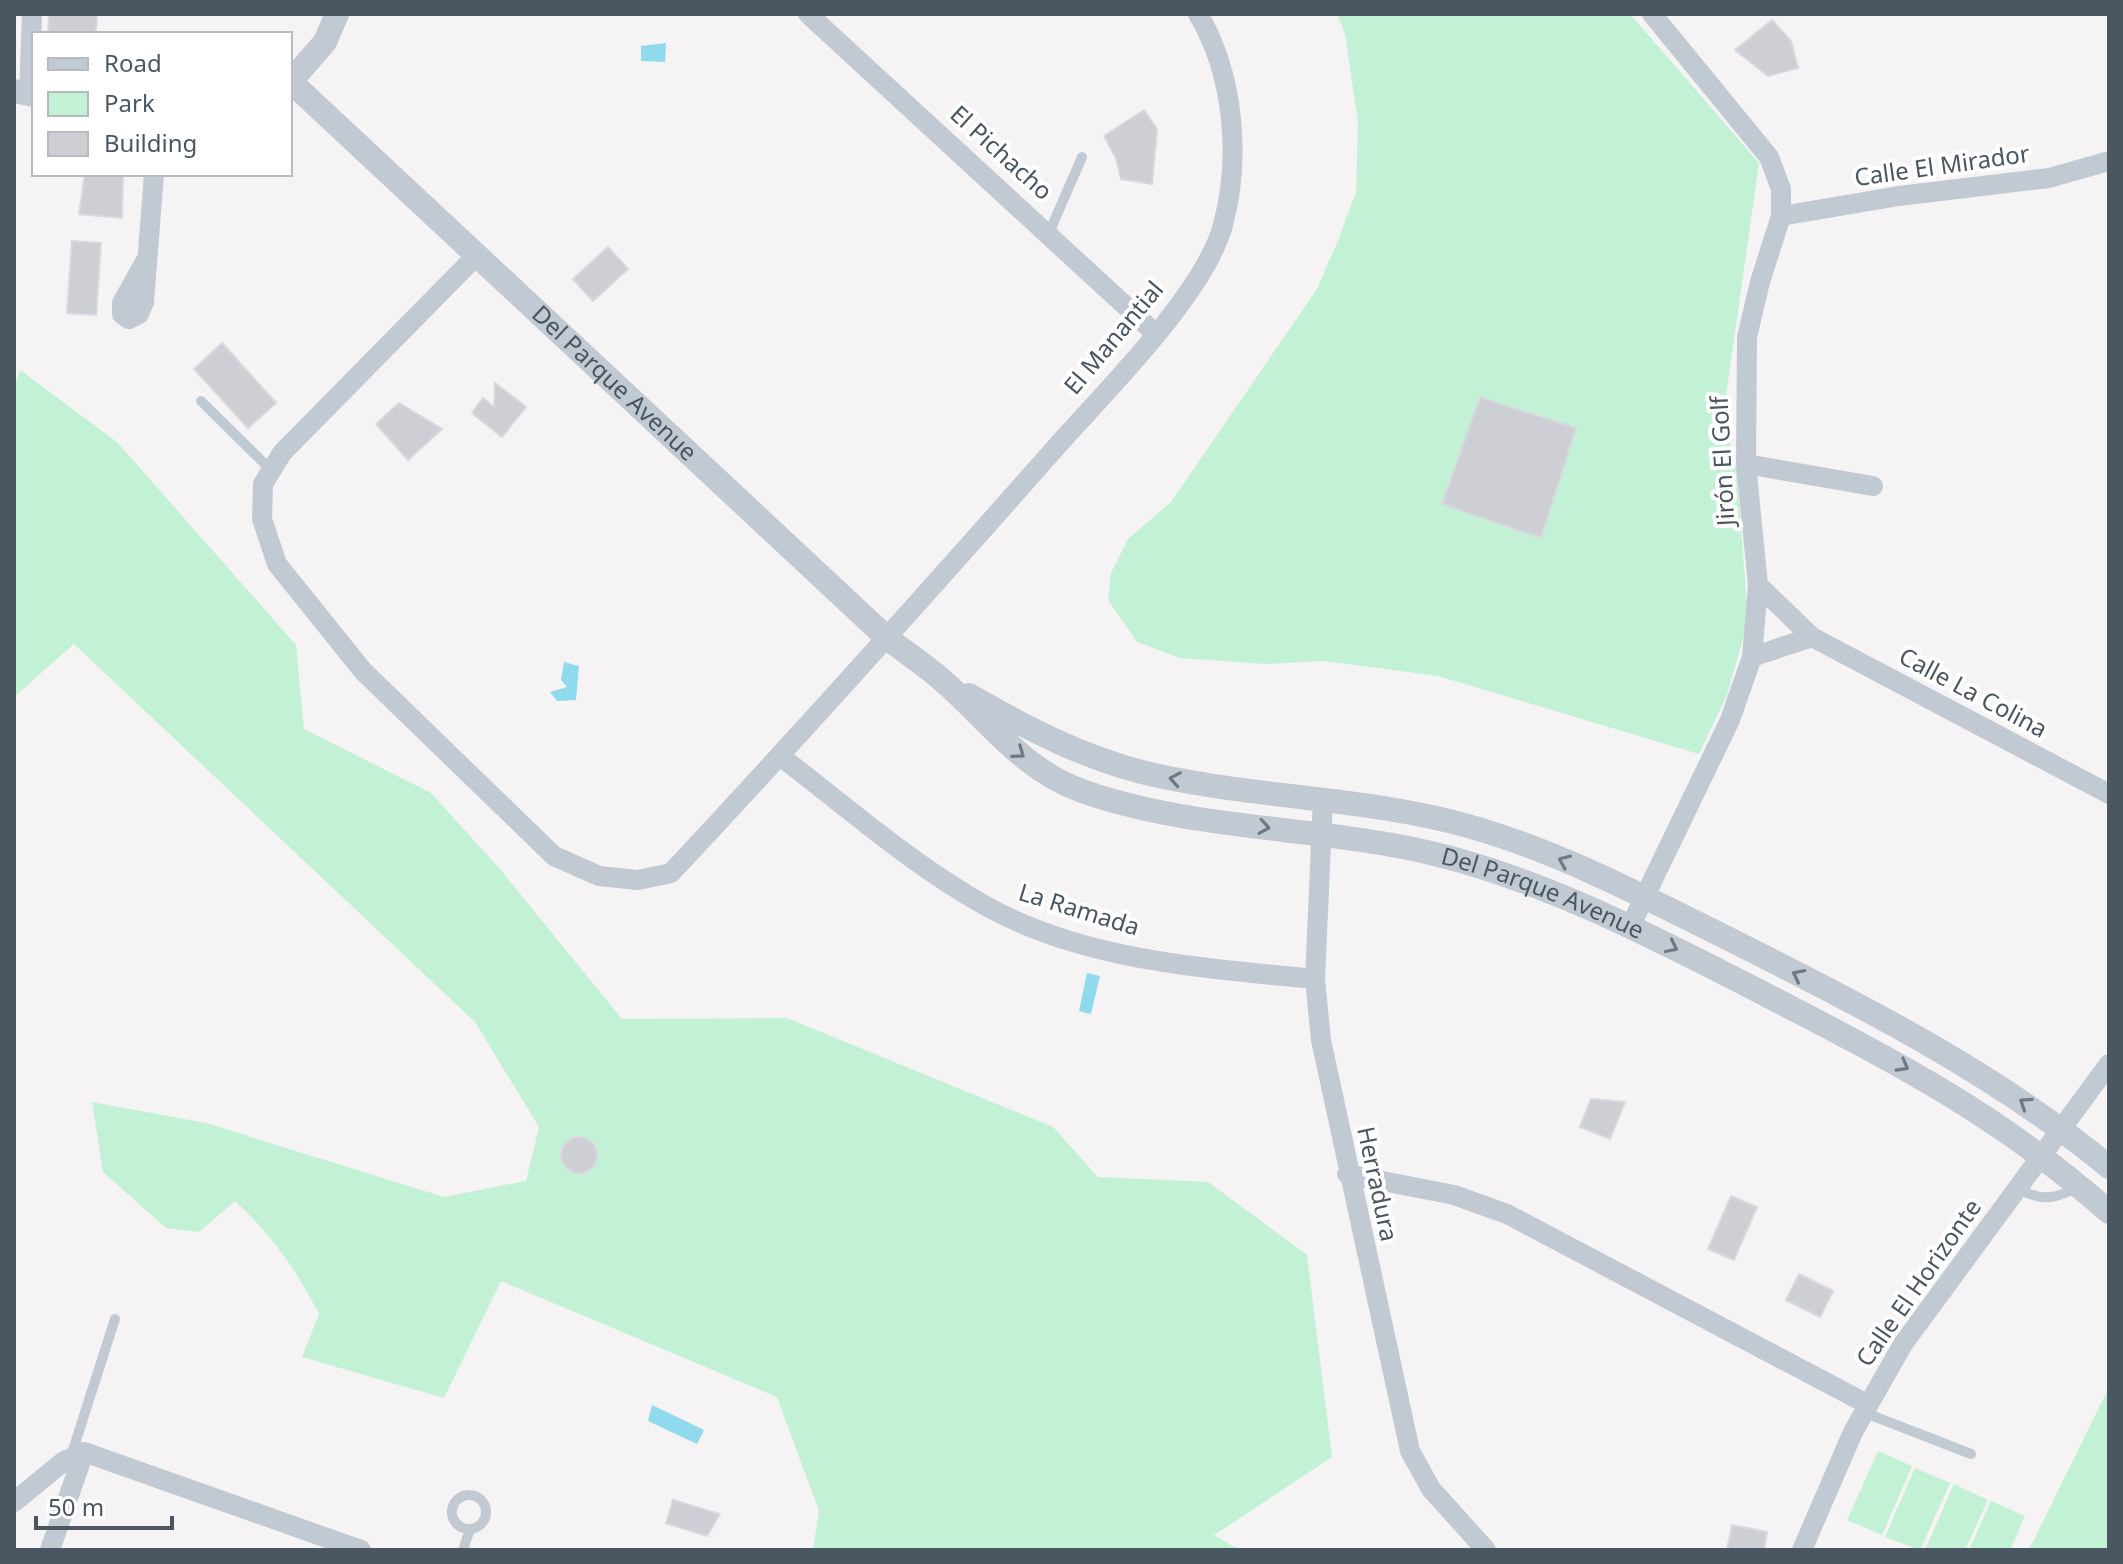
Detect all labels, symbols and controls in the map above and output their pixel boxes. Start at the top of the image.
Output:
legend [32,32,292,176]
text: Road [104,46,162,79]
text: Park [104,86,155,119]
street label: El Pichacho [944,97,1060,207]
text: Building [104,126,197,159]
street label: Calle El Mirador [1852,136,2032,193]
street label: El Manantial [1056,273,1170,401]
street label: Del Parque Avenue [525,297,705,468]
street label: Jirón El Golf [1702,394,1741,529]
street label: Calle La Colina [1894,639,2054,745]
one-way arrow [1010,743,1024,758]
one-way arrow [1168,771,1182,788]
one-way arrow [1258,818,1271,835]
street label: Del Parque Avenue [1438,838,1650,946]
one-way arrow [1558,855,1573,871]
street label: La Ramada [1015,875,1144,943]
one-way arrow [1664,937,1679,953]
one-way arrow [1792,969,1807,984]
one-way arrow [1894,1056,1909,1072]
one-way arrow [2019,1097,2033,1112]
street label: Herradura [1350,1123,1407,1244]
street label: Calle El Horizonte [1848,1192,1988,1373]
scale bar [36,1480,172,1530]
text: 50 m [48,1490,104,1523]

